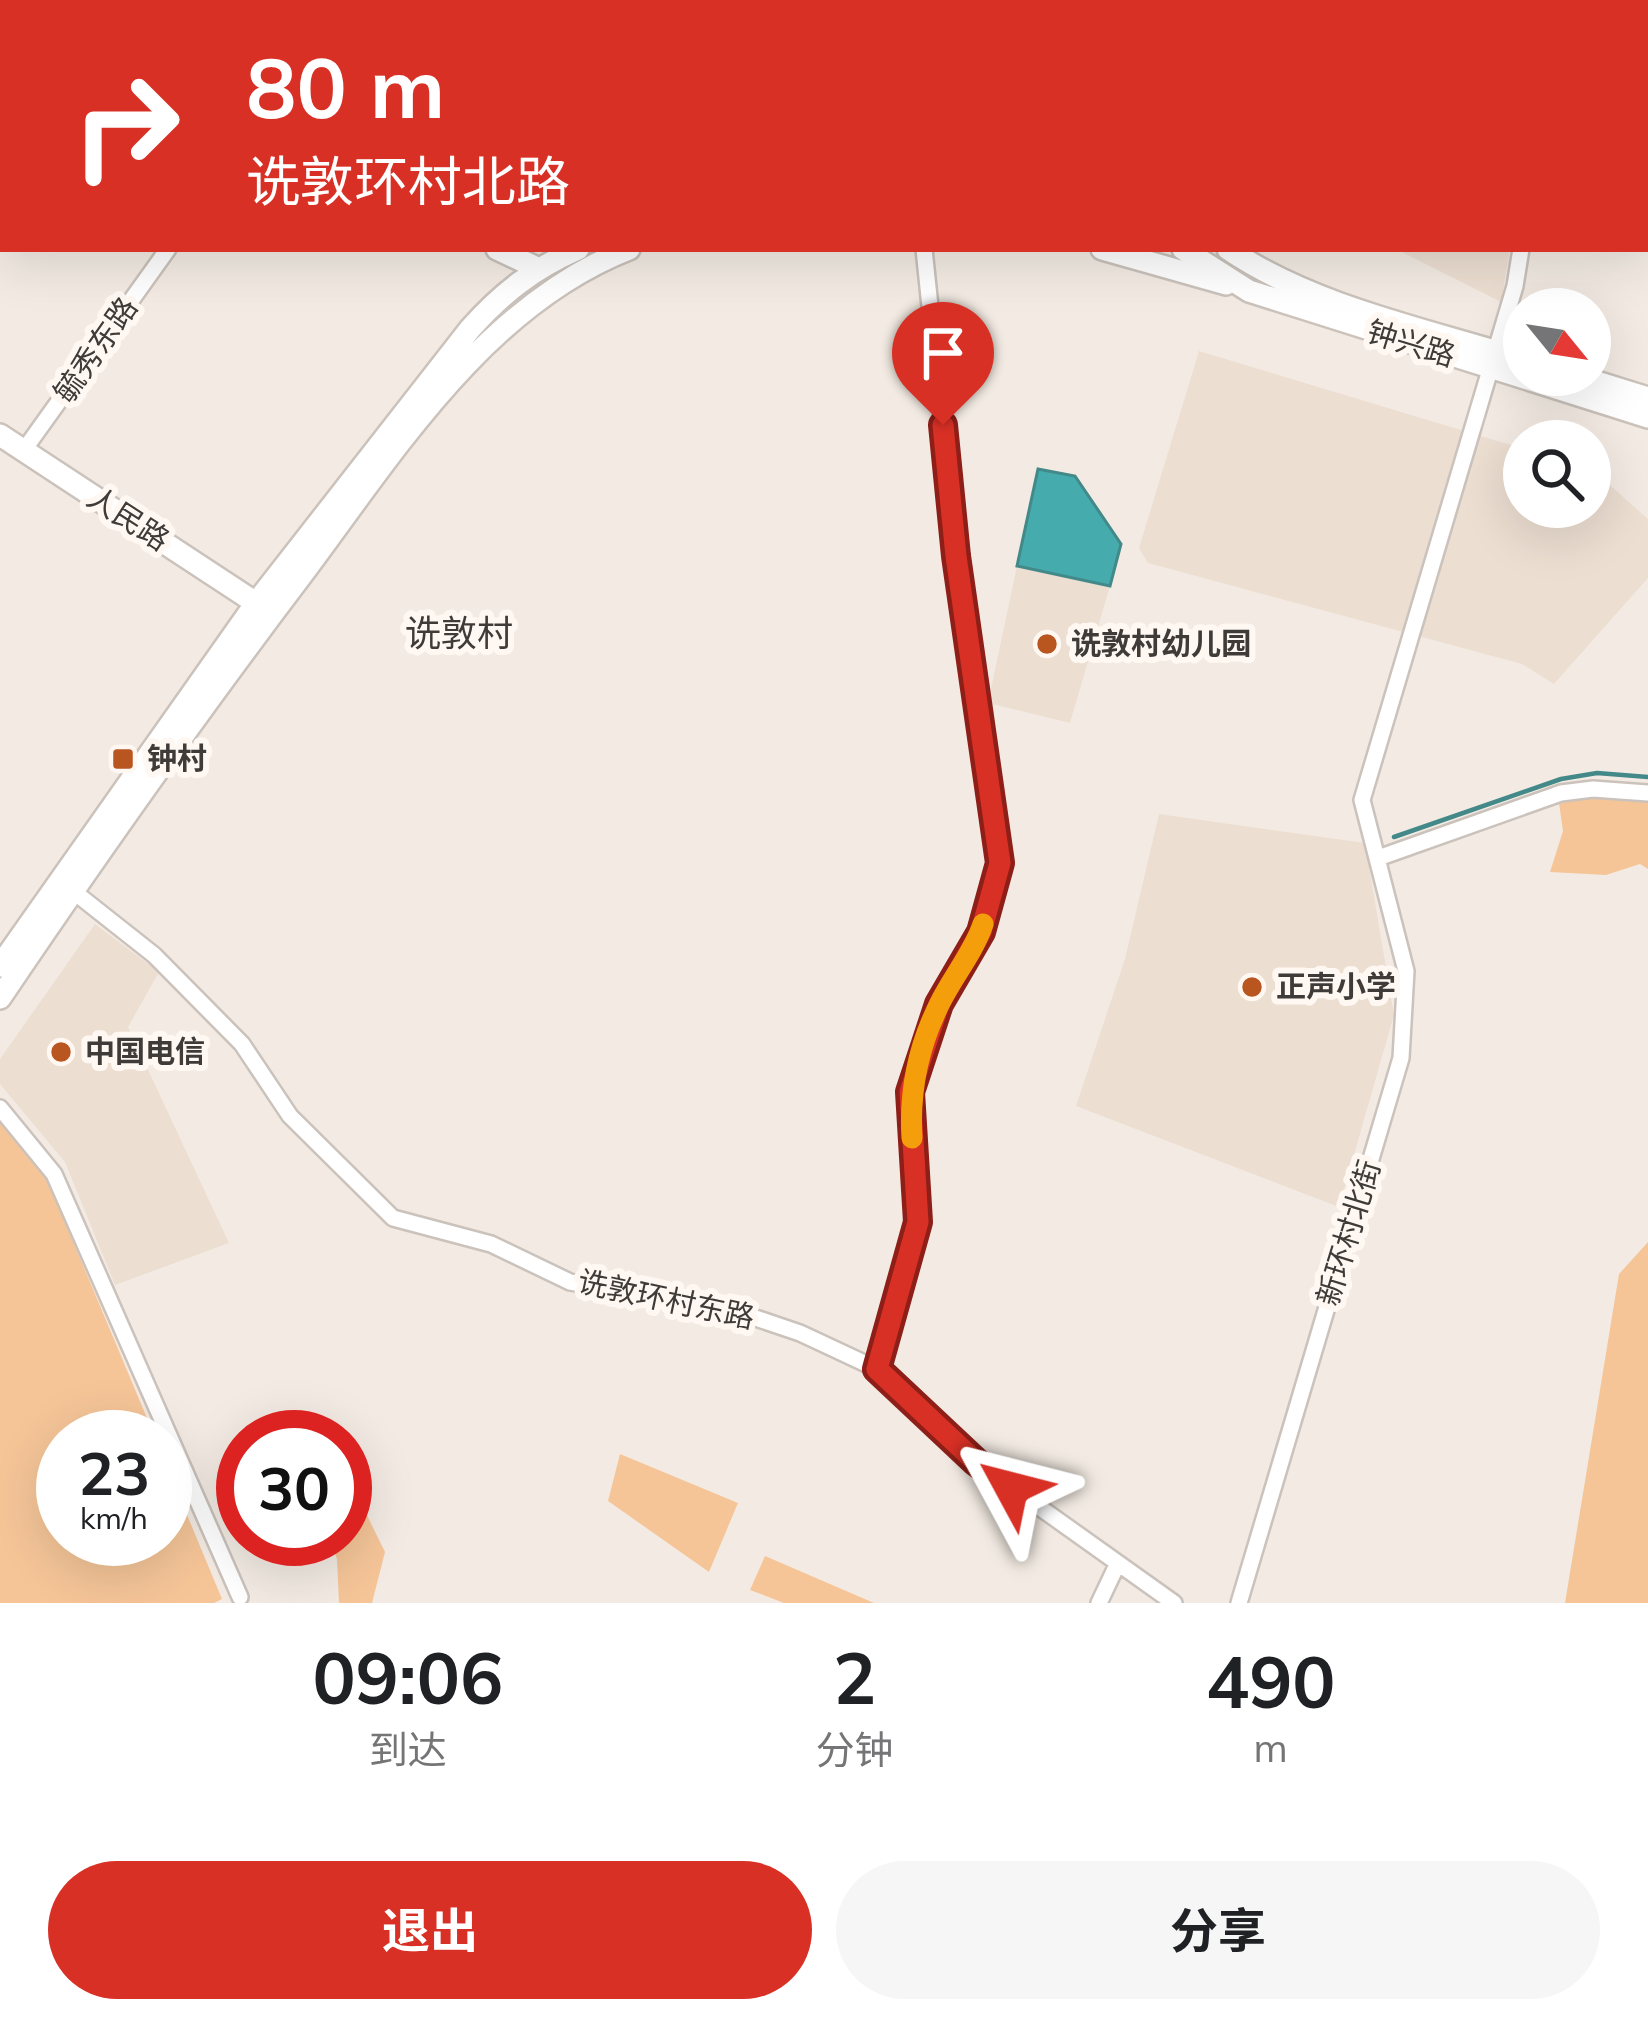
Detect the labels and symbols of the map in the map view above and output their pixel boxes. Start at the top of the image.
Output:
north arrow [1503,288,1611,396]
street label: 毓秀东路 [45,289,145,409]
pin [892,302,994,425]
street label: 钟兴路 [1363,312,1460,374]
street label: 人民路 [80,478,177,559]
district label: 诜敦村 [405,610,513,655]
place label: 诜敦村幼儿园 [1071,624,1251,662]
marker: 诜敦村幼儿园 [1034,631,1060,657]
place label: 钟村 [147,739,207,777]
marker: 钟村 [110,746,136,772]
place label: 正声小学 [1276,967,1396,1005]
marker: 正声小学 [1239,974,1265,1000]
place label: 中国电信 [85,1032,205,1070]
marker: 中国电信 [48,1039,74,1065]
street label: 新环村北街 [1308,1155,1388,1310]
street label: 诜敦环村东路 [574,1262,758,1336]
speed limit sign: 30 [216,1410,372,1566]
position arrow [948,1425,1074,1551]

